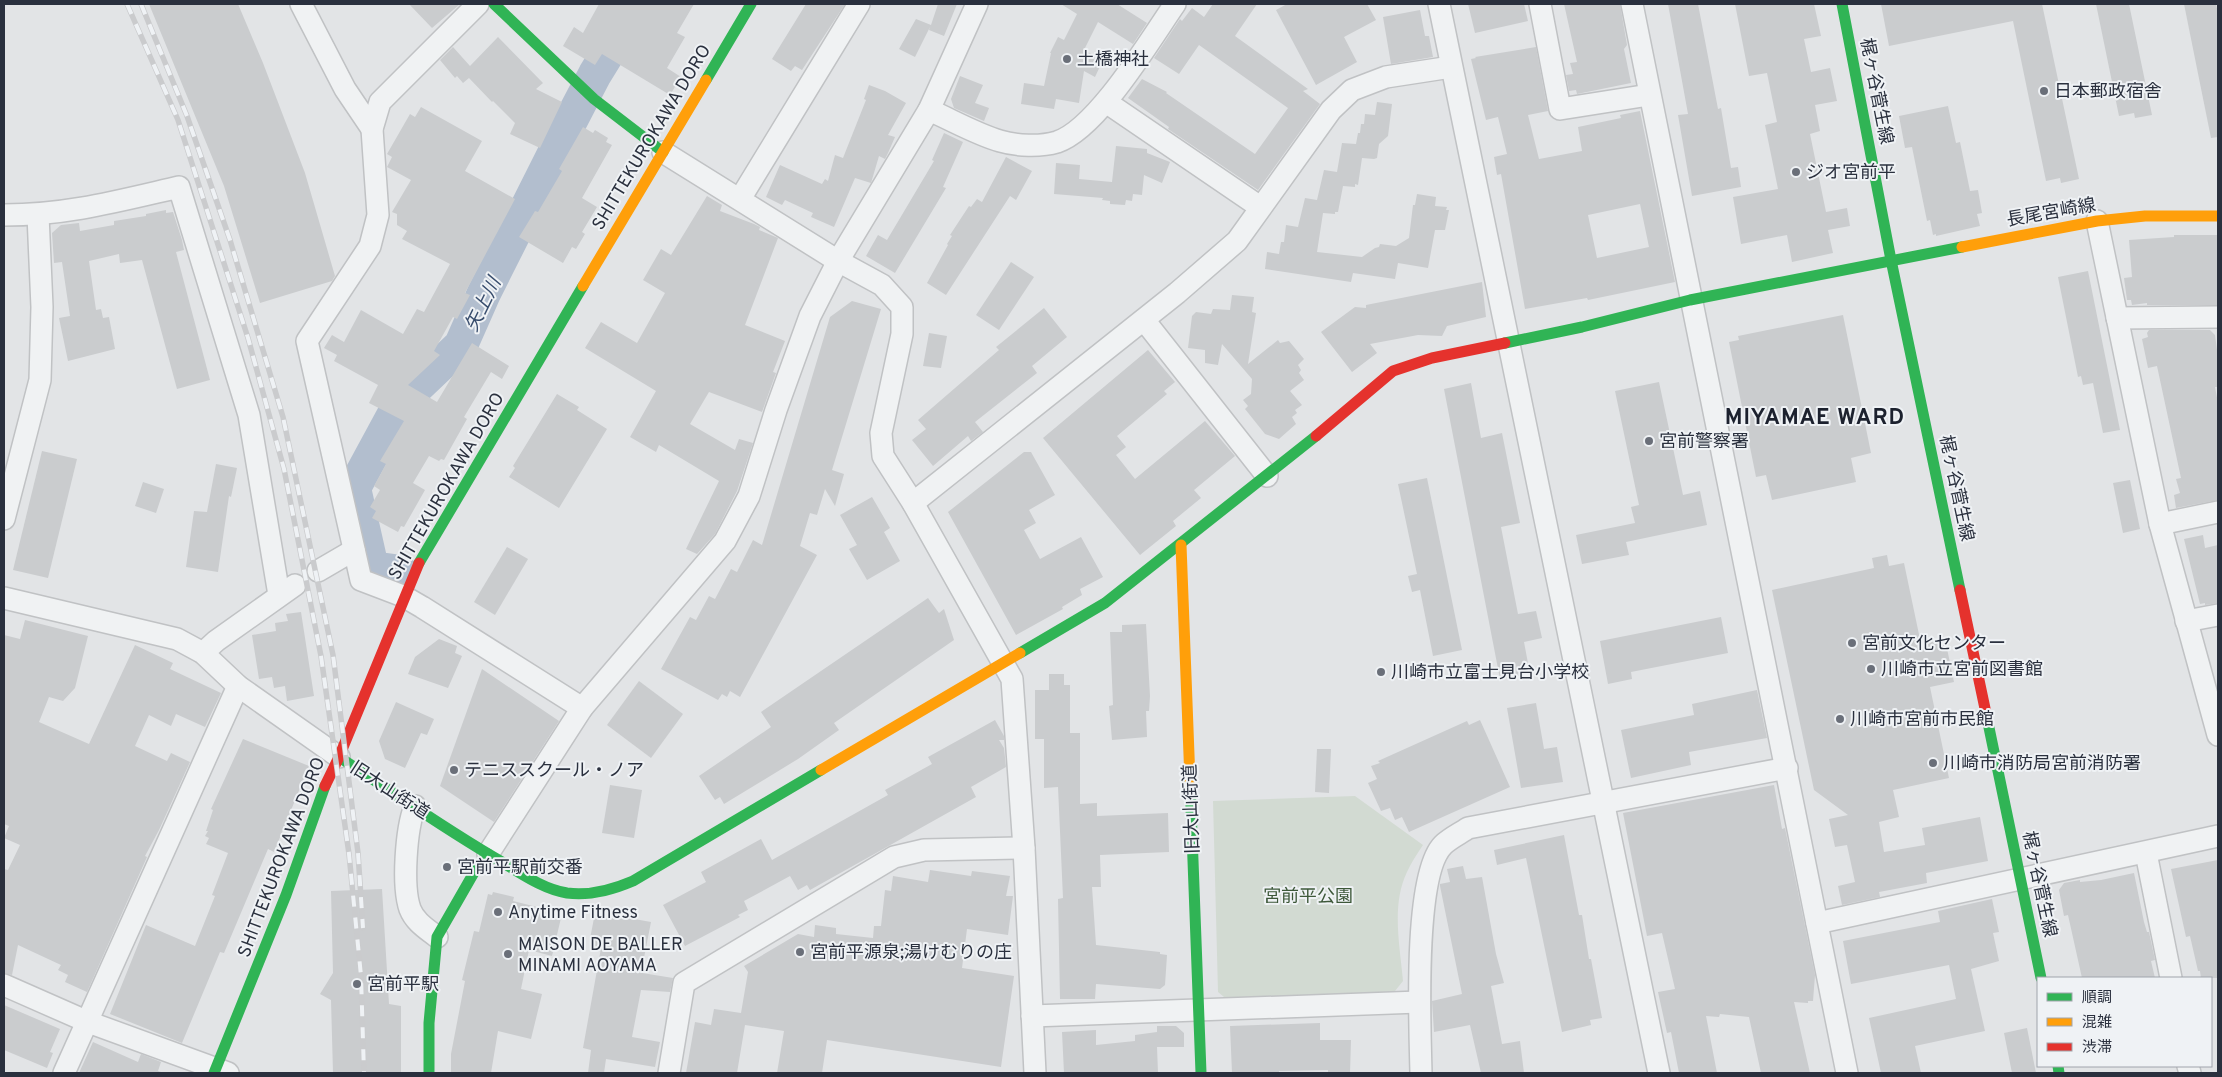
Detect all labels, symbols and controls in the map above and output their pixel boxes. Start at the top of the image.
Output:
street label: 梶ヶ谷菅生線 [1854,36,1897,146]
street label: SHITTEKUROKAWA DORO [588,41,717,235]
place label: 土橋神社 [1077,49,1149,72]
marker: 土橋神社 [1061,53,1073,65]
place label: 日本郵政宿舎 [2054,81,2162,104]
marker: 日本郵政宿舎 [2038,85,2050,97]
place label: ジオ宮前平 [1806,162,1896,185]
marker: ジオ宮前平 [1790,166,1802,178]
street label: 長尾宮崎線 [2005,194,2098,233]
water label: 矢上川 [461,272,508,336]
street label: SHITTEKUROKAWA DORO [384,389,510,585]
district label: MIYAMAE WARD [1725,405,1905,432]
place label: 宮前警察署 [1659,431,1749,454]
street label: 梶ヶ谷菅生線 [1933,433,1978,544]
marker: 宮前警察署 [1643,435,1655,447]
place label: 宮前文化センター [1862,633,2006,656]
marker: 宮前文化センター [1846,637,1858,649]
place label: 川崎市立宮前図書館 [1881,659,2043,682]
place label: 川崎市立富士見台小学校 [1391,662,1589,685]
marker: 川崎市立宮前図書館 [1865,663,1877,675]
marker: 川崎市立富士見台小学校 [1375,666,1387,678]
place label: 川崎市宮前市民館 [1850,709,1994,732]
marker: 川崎市宮前市民館 [1834,713,1846,725]
place label: 川崎市消防局宮前消防署 [1943,753,2141,776]
street label: SHITTEKUROKAWA DORO [234,754,331,961]
street label: 旧大山街道 [345,757,433,825]
marker: 川崎市消防局宮前消防署 [1927,757,1939,769]
place label: テニススクール・ノア [464,760,644,783]
marker: テニススクール・ノア [448,764,460,776]
street label: 旧大山街道 [1179,764,1206,854]
street label: 梶ヶ谷菅生線 [2016,829,2061,940]
place label: 宮前平駅前交番 [457,857,583,880]
marker: 宮前平駅前交番 [441,861,453,873]
park label: 宮前平公園 [1263,886,1353,909]
place label: Anytime Fitness [508,902,638,925]
marker: Anytime Fitness [492,906,504,918]
place label: MAISON DE BALLER MINAMI AOYAMA [518,934,683,978]
place label: 宮前平源泉;湯けむりの庄 [810,942,1012,965]
marker: 宮前平源泉;湯けむりの庄 [794,946,806,958]
marker: MAISON DE BALLER MINAMI AOYAMA [502,948,514,960]
place label: 宮前平駅 [367,974,439,997]
legend [2037,977,2212,1067]
marker: 宮前平駅 [351,978,363,990]
text: 順調 [2082,989,2112,1008]
text: 混雑 [2082,1014,2112,1033]
text: 渋滞 [2082,1039,2112,1058]

